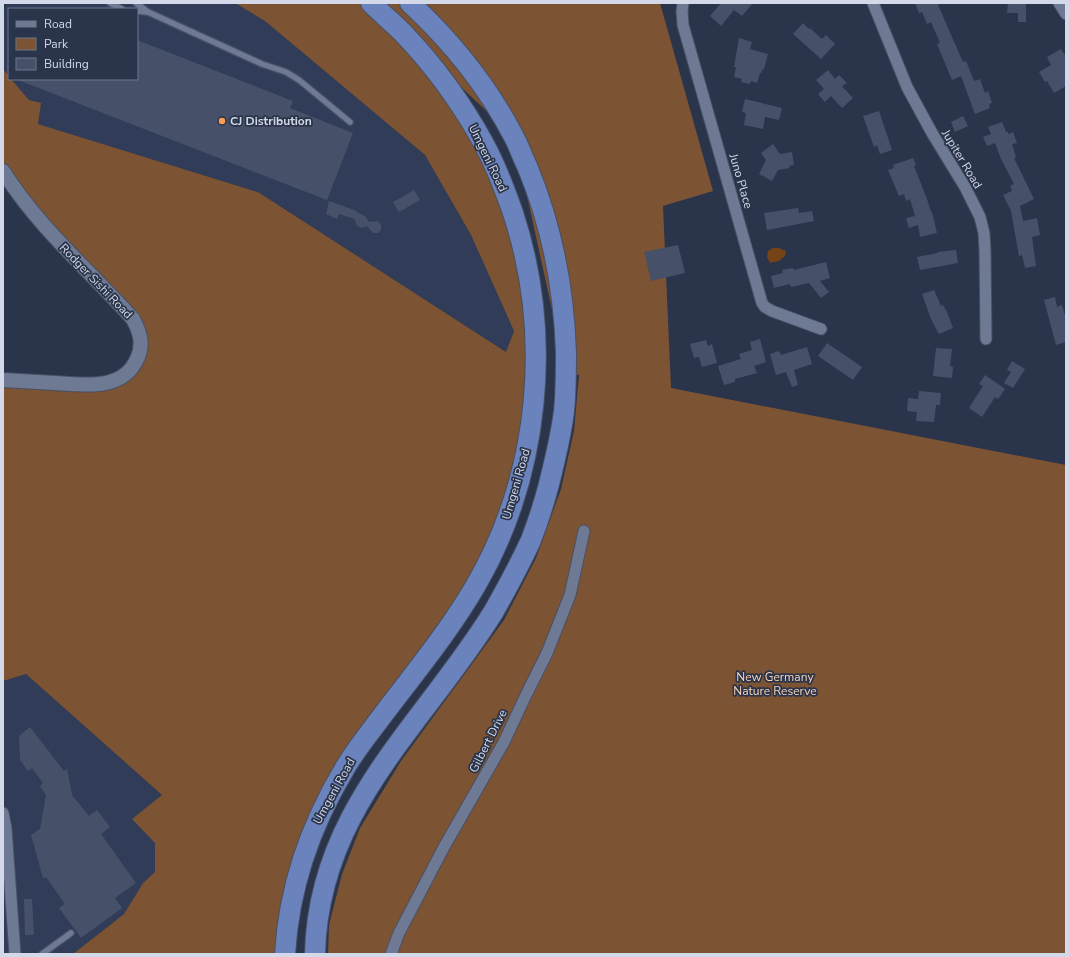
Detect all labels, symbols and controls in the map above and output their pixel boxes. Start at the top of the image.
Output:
legend [8,8,138,80]
text: Road [44,16,72,32]
text: Park [44,36,69,52]
text: Building [44,56,89,72]
place label: CJ Distribution [230,113,312,129]
marker: CJ Distribution [217,116,227,126]
street label: Umgeni Road [465,122,511,194]
street label: Jupiter Road [938,126,986,192]
street label: Juno Place [725,151,756,210]
street label: Rodger Sishi Road [56,240,136,322]
street label: Umgeni Road [498,447,534,521]
park label: New Germany Nature Reserve [733,669,817,699]
street label: Gilbert Drive [465,707,511,775]
street label: Umgeni Road [309,755,359,827]

